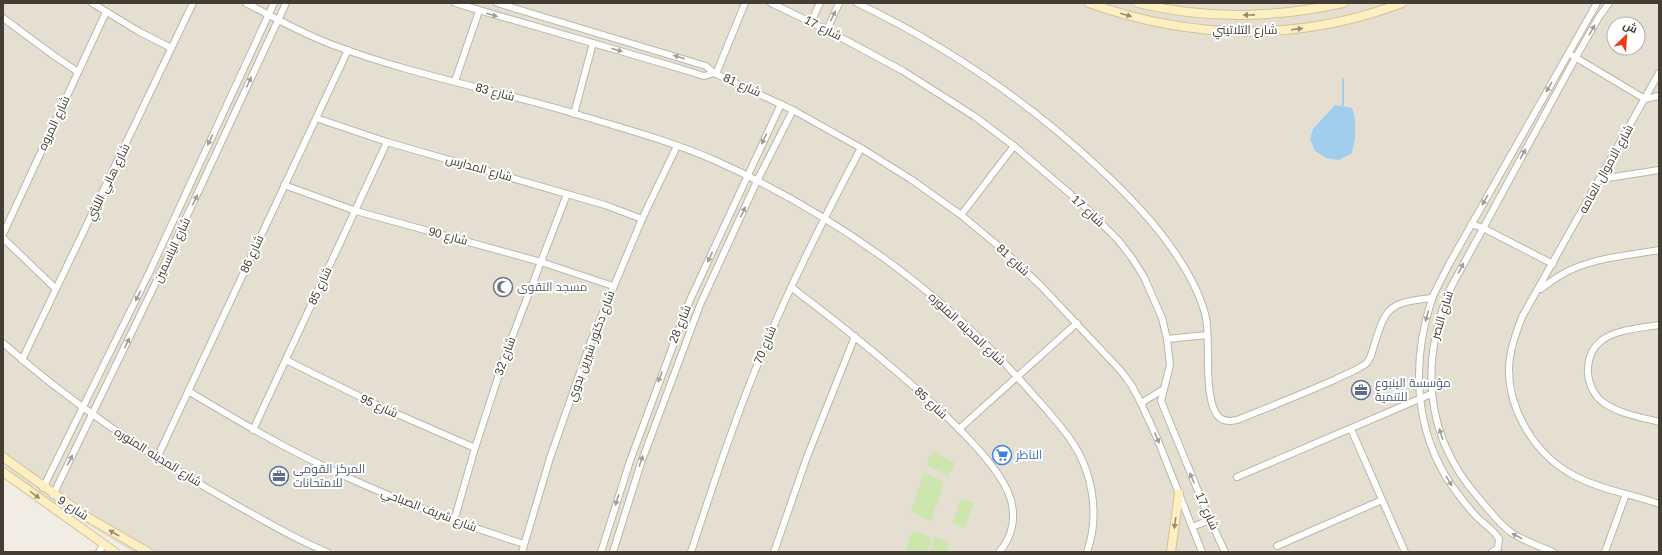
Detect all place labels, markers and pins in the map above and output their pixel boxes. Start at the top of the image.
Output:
mosque icon: مسجد التقوى [492,276,514,298]
place label: مسجد التقوى [517,280,587,294]
place label: مؤسسة الينبوع للتنمية [1375,376,1451,404]
office icon: مؤسسة الينبوع للتنمية [1350,379,1372,401]
supermarket icon: الناظر [991,444,1013,466]
place label: الناظر [1015,448,1042,462]
place label: المركز القومى للامتحانات [293,462,365,490]
office icon: المركز القومى للامتحانات [268,465,290,487]

